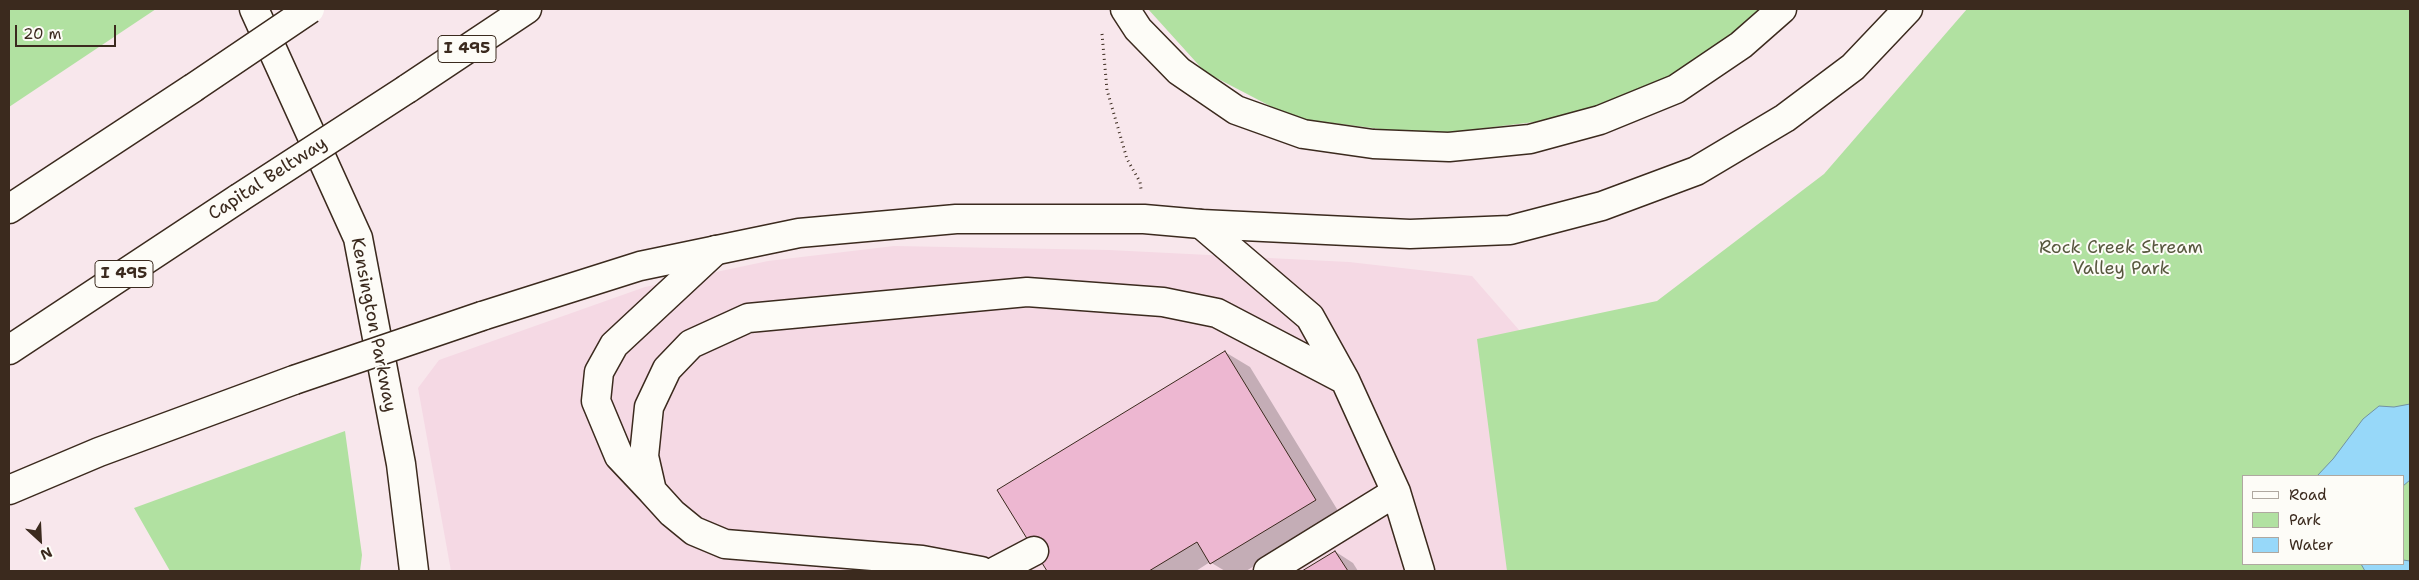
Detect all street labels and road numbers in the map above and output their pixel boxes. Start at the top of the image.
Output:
road number: I 495 [438,36,496,62]
street label: Capital Beltway [205,133,331,225]
street label: Kensington Parkway [345,236,401,414]
road number: I 495 [95,260,153,288]

